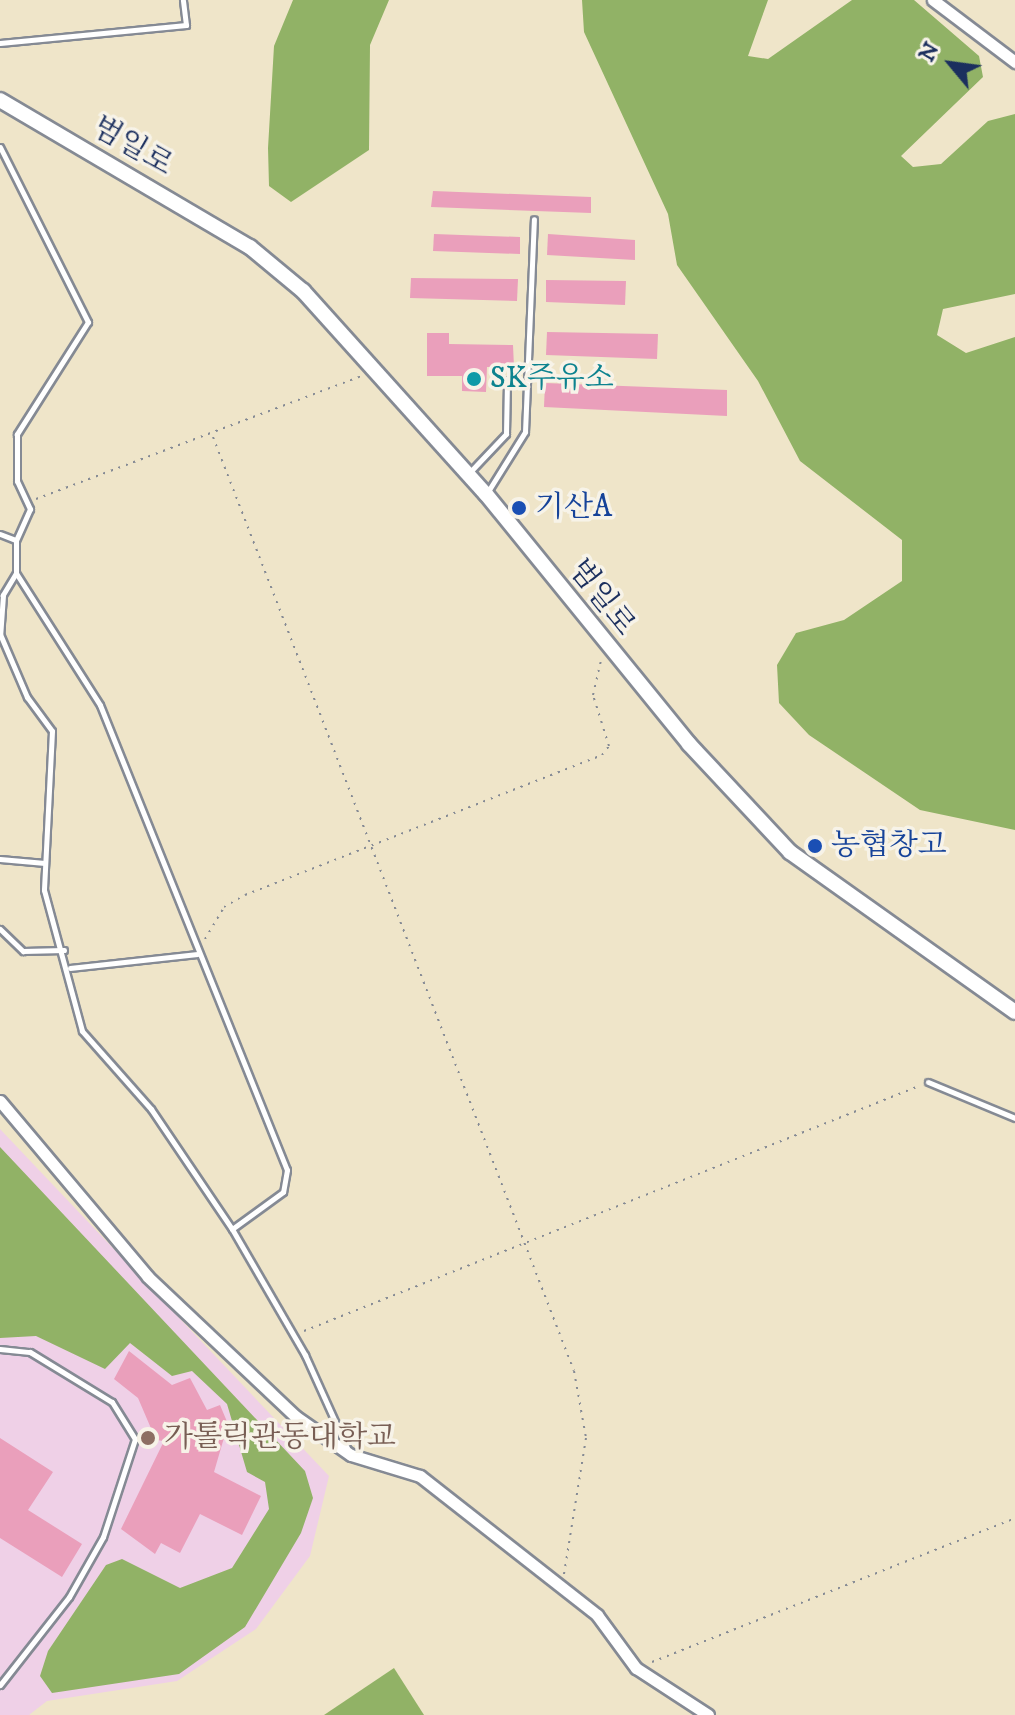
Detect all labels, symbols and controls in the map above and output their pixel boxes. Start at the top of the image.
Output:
north arrow [911,24,991,104]
text: N [913,38,946,67]
street label: 범일로 [85,110,179,184]
place label: SK주유소 [490,361,614,397]
marker: SK주유소 [465,370,483,388]
place label: 기산A [535,490,612,526]
marker: 기산A [510,499,528,517]
street label: 범일로 [560,553,642,643]
place label: 농협창고 [831,828,947,864]
marker: 농협창고 [806,837,824,855]
place label: 가톨릭관동대학교 [164,1420,396,1456]
marker: 가톨릭관동대학교 [139,1429,157,1447]

